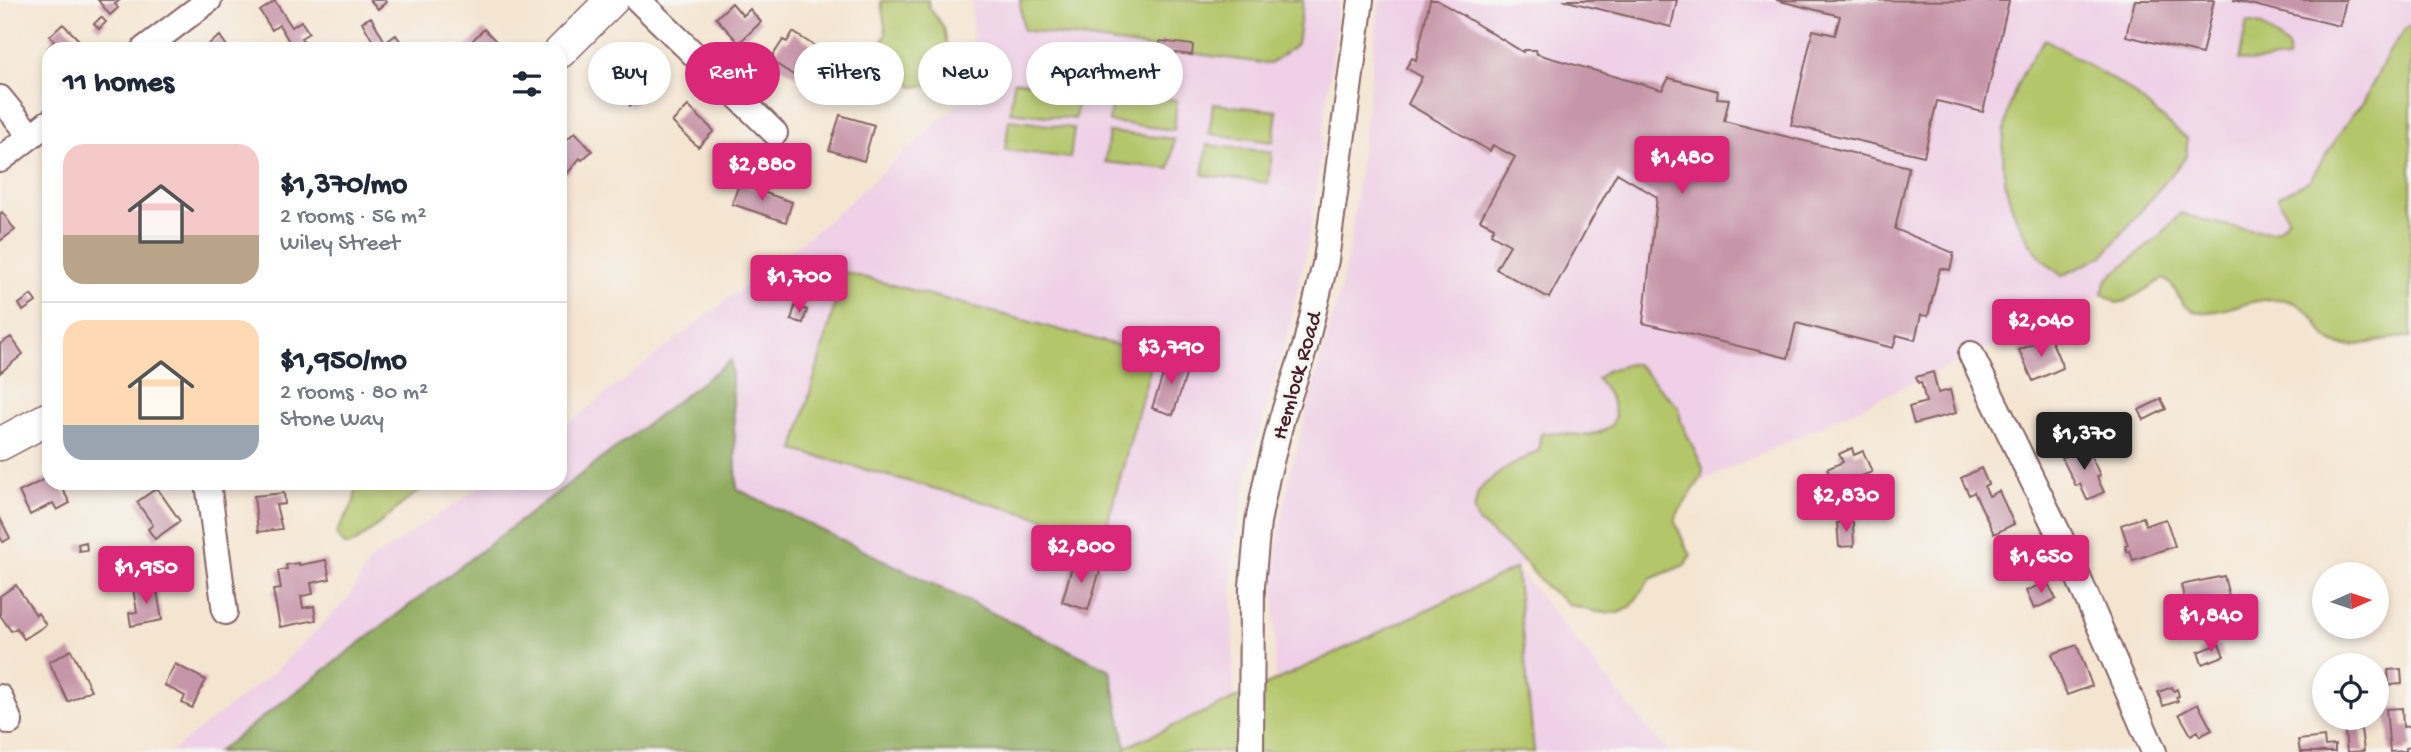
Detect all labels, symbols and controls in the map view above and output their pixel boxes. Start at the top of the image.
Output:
chip: Buy [588,42,671,105]
chip: Rent [685,42,780,105]
chip: Filters [794,42,904,105]
chip: New [918,42,1012,105]
chip: Apartment [1026,42,1183,105]
icon: filters [508,65,546,103]
text: 11 homes [63,67,174,102]
pin: $1,480 [1625,136,1739,196]
pin: $2,880 [705,144,819,203]
text: $1,480 [1650,145,1714,172]
text: $2,880 [728,152,796,179]
text: $1,370/mo [280,169,407,204]
icon: home [119,172,203,256]
text: 2 rooms · 56 m² [280,204,426,231]
text: Wiley Street [280,231,400,258]
pin: $1,700 [742,256,856,315]
text: $1,700 [767,264,831,291]
pin: $2,040 [1984,300,2098,359]
street label: Hemlock Road [1267,307,1330,443]
text: $2,040 [2008,308,2074,335]
pin: $3,790 [1114,326,1228,386]
text: $3,790 [1138,335,1204,362]
text: $1,950/mo [280,345,407,380]
icon: home [119,348,203,432]
text: 2 rooms · 80 m² [280,380,428,407]
text: Stone Way [280,407,384,434]
pin: $1,370 [2027,412,2141,472]
text: $1,370 [2052,421,2116,448]
pin: $2,830 [1789,475,1903,534]
text: $2,830 [1813,483,1879,510]
pin: $2,800 [1024,526,1138,585]
text: $2,800 [1047,534,1115,561]
pin: $1,650 [1984,536,2098,595]
text: $1,650 [2009,544,2073,571]
pin: $1,950 [89,546,203,606]
text: $1,950 [114,555,178,582]
north arrow [2312,562,2389,639]
map controls [2312,562,2389,730]
pin: $1,840 [2154,594,2268,654]
text: $1,840 [2179,603,2243,630]
button: locate [2312,653,2389,730]

